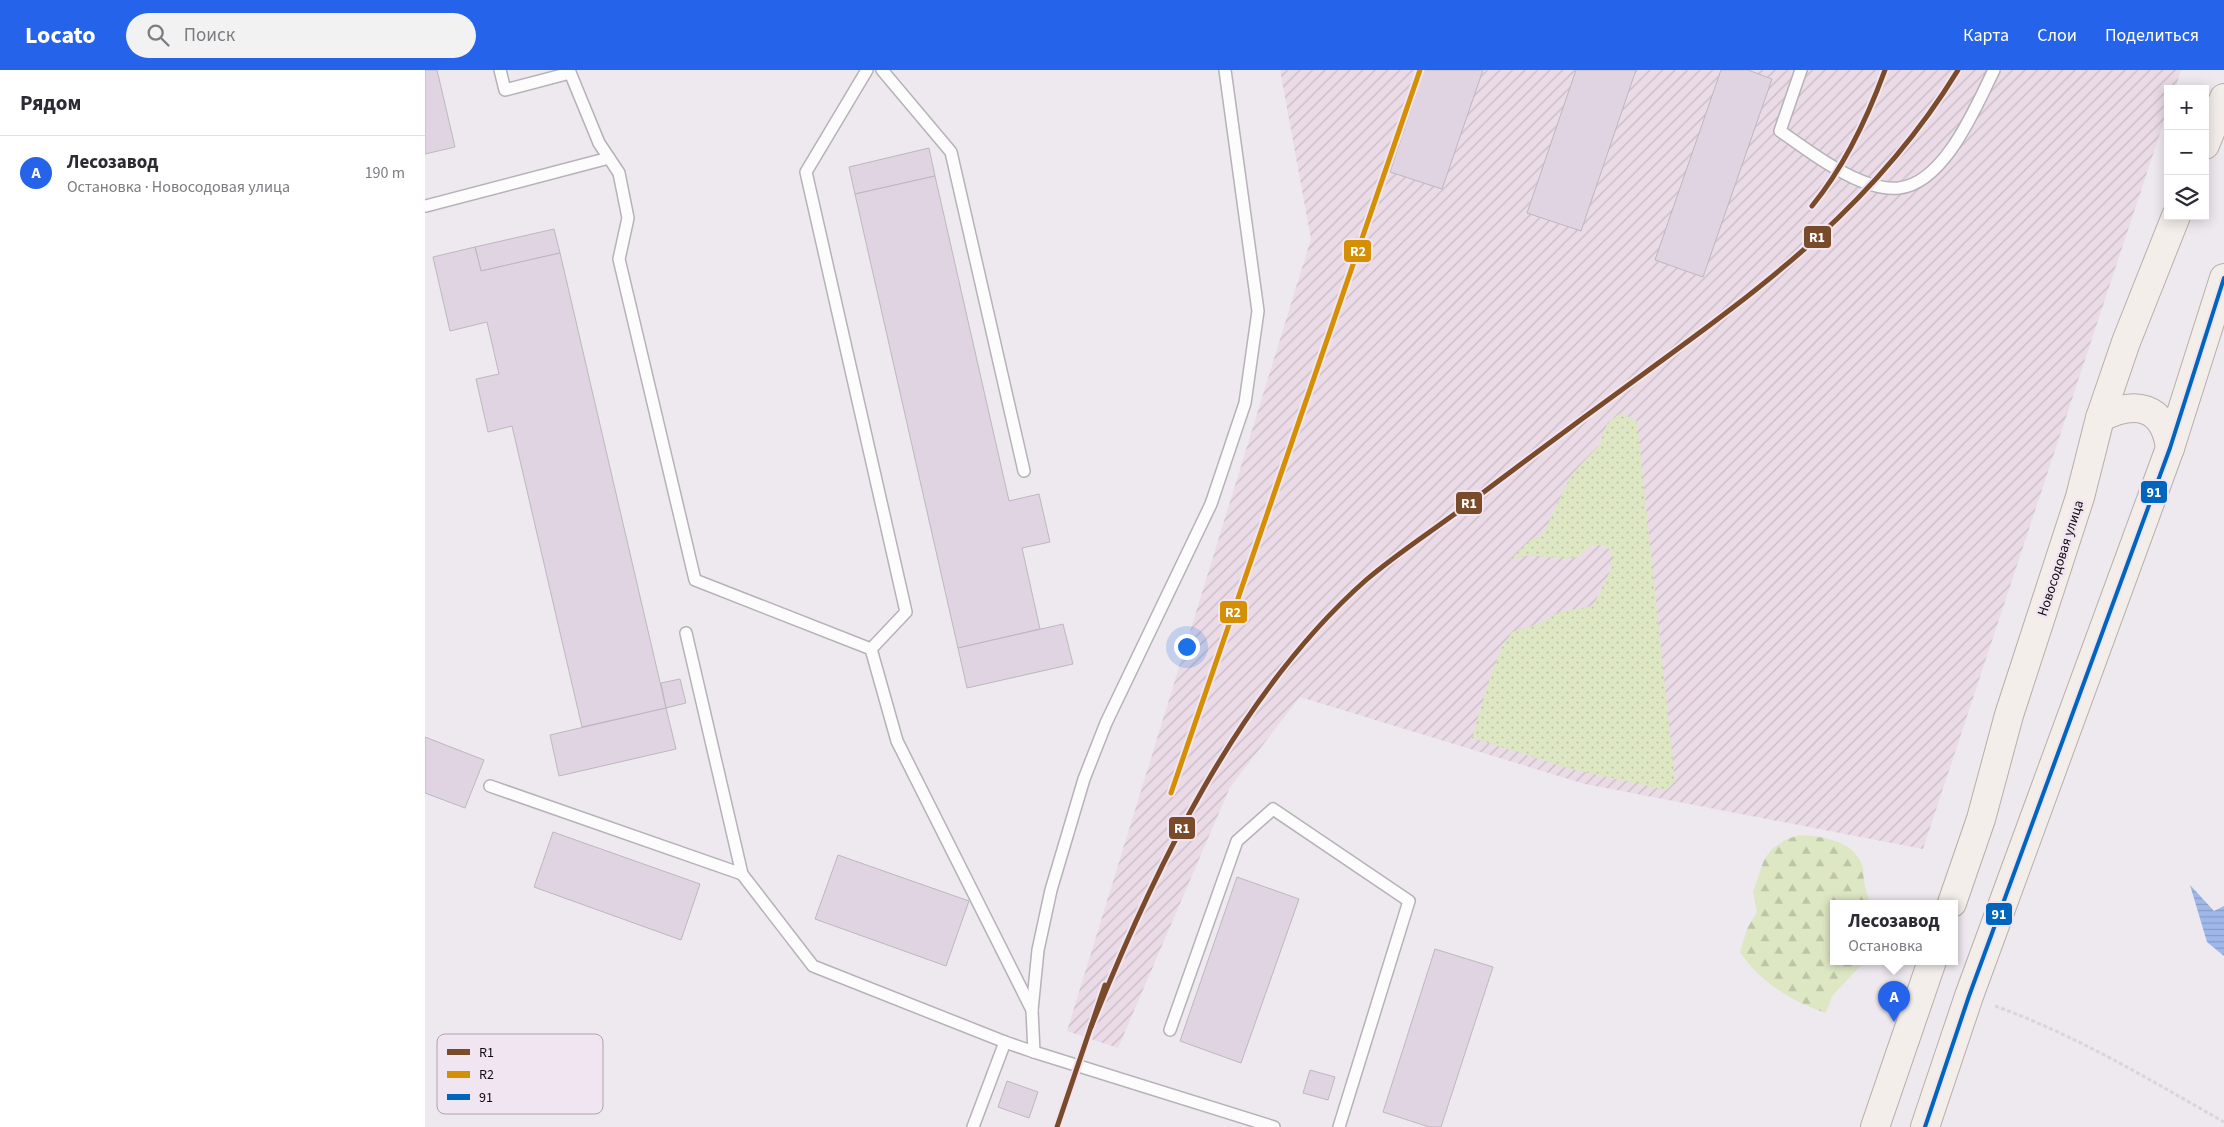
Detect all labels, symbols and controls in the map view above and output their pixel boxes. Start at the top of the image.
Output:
search box [126,13,476,58]
text: Locato [25,18,96,53]
icon: search [144,21,172,49]
text: Поиск [184,22,235,49]
text: Карта [1963,23,2009,48]
text: Слои [2037,23,2077,48]
text: Поделиться [2105,23,2199,48]
map controls [2164,85,2209,220]
button: + [2164,85,2209,130]
text: Рядом [20,88,81,118]
button: − [2164,130,2209,175]
text: Лесозавод [67,149,158,176]
text: A [31,162,41,184]
text: 190 m [365,162,405,184]
button: layers [2164,175,2209,220]
text: Остановка · Новосодовая улица [67,176,290,198]
line badge: R1 [1803,225,1832,249]
text: R1 [1809,228,1825,248]
line badge: R2 [1343,239,1372,263]
text: R2 [1350,242,1366,262]
line badge: 91 [2140,480,2168,504]
text: 91 [2147,483,2161,503]
line badge: R1 [1455,491,1483,515]
text: R1 [1461,494,1477,514]
street label: Новосодовая улица [2033,498,2089,619]
line badge: R2 [1219,600,1248,624]
text: R2 [1225,603,1241,623]
your location [1174,634,1200,660]
line badge: R1 [1168,816,1196,840]
text: R1 [1174,819,1190,839]
popup [1830,900,1958,965]
line badge: 91 [1985,902,2013,926]
text: 91 [1992,905,2006,925]
text: Лесозавод [1848,908,1940,935]
text: Остановка [1848,935,1923,957]
pin: A [1878,981,1910,1022]
legend [437,1034,603,1114]
text: R1 [479,1043,494,1063]
text: R2 [479,1065,494,1085]
text: 91 [479,1088,493,1108]

